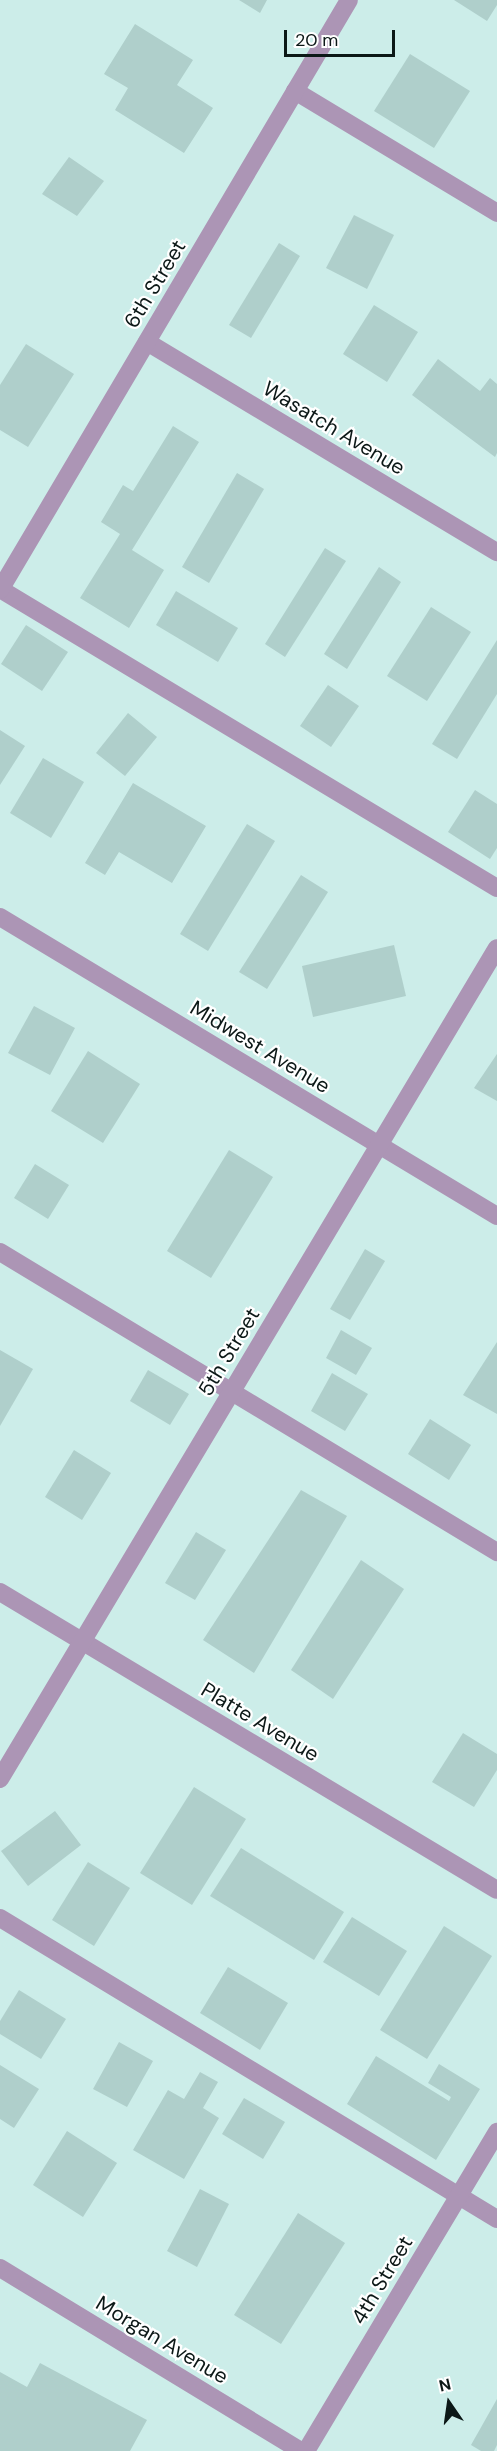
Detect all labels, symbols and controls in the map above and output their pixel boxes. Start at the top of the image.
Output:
scale bar [287,18,398,56]
text: 20 m [295,28,338,52]
street label: 6th Street [119,235,191,333]
street label: Wasatch Avenue [258,376,410,480]
street label: Midwest Avenue [186,995,334,1099]
street label: 5th Street [193,1303,265,1401]
street label: Platte Avenue [196,1677,324,1767]
street label: 4th Street [346,2231,418,2329]
street label: Morgan Avenue [91,2291,233,2389]
north arrow [419,2373,479,2433]
text: N [437,2373,453,2397]

